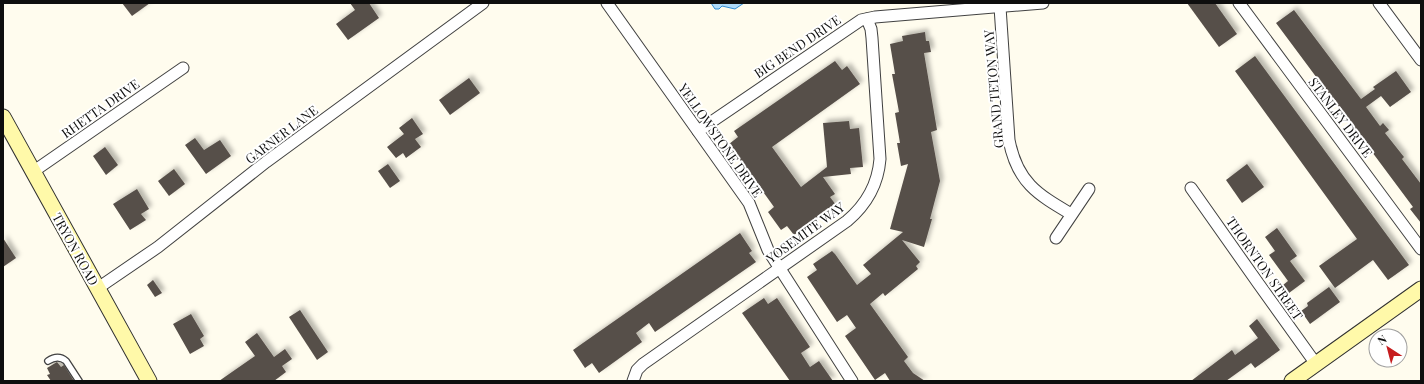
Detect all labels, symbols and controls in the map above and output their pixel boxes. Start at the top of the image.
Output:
street label: BIG BEND DRIVE [751,11,844,81]
street label: GRAND TETON WAY [979,29,1007,149]
street label: STANLEY DRIVE [1305,74,1377,160]
street label: RHETTA DRIVE [58,75,142,141]
street label: YELLOWSTONE DRIVE [675,79,767,200]
street label: GARNER LANE [241,101,321,167]
street label: YOSEMITE WAY [762,198,848,267]
street label: TRYON ROAD [49,210,103,288]
street label: THORNTON STREET [1223,213,1307,323]
north arrow [1368,328,1408,368]
text: N [1374,331,1389,348]

